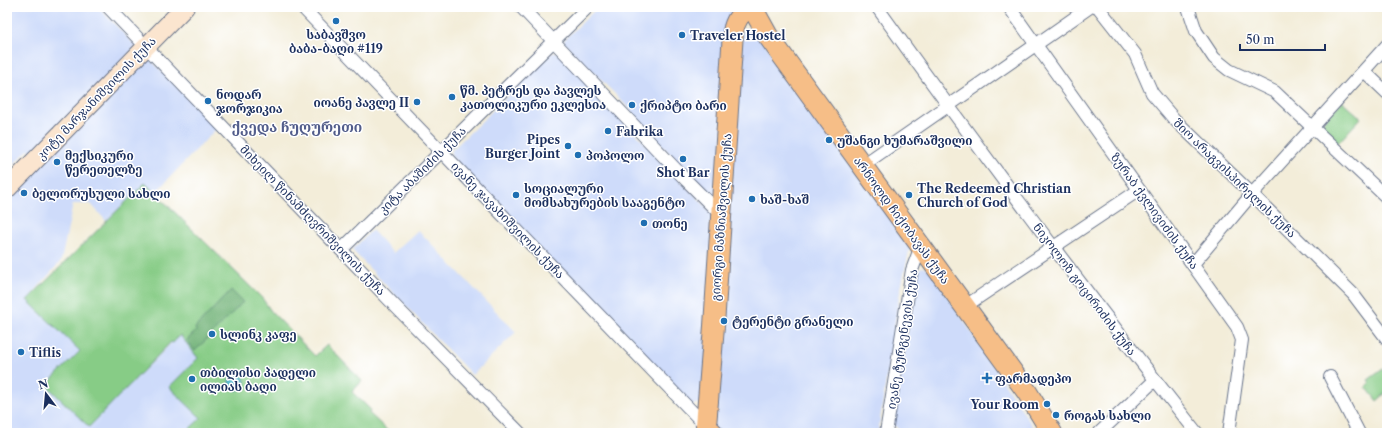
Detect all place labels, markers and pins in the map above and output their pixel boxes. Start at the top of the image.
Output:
marker: საბავშვო ბაბა-ბაღი #119 [331,16,341,26]
place label: საბავშვო ბაბა-ბაღი #119 [289,27,383,56]
place label: Traveler Hostel [690,28,785,43]
marker: Traveler Hostel [677,30,687,40]
place label: წმ. პეტრეს და პავლეს კათოლიკური ეკლესია [460,83,606,112]
place label: ნოდარ ჯორჯიკია [216,87,283,116]
marker: წმ. პეტრეს და პავლეს კათოლიკური ეკლესია [447,92,457,102]
place label: იოანე პავლე II [314,95,409,110]
marker: ნოდარ ჯორჯიკია [203,96,213,106]
marker: იოანე პავლე II [412,97,422,107]
place label: ქრიპტო ბარი [640,98,727,113]
marker: ქრიპტო ბარი [627,100,637,110]
place label: Fabrika [616,124,664,139]
marker: Fabrika [603,126,613,136]
place label: Pipes Burger Joint [485,132,560,161]
place label: უშანგი ხუმარაშვილი [837,133,972,148]
marker: უშანგი ხუმარაშვილი [824,135,834,145]
marker: Pipes Burger Joint [563,141,573,151]
place label: მექსიკური წერეთელზე [65,148,143,177]
place label: პოპოლო [586,148,644,163]
marker: პოპოლო [573,150,583,160]
marker: Shot Bar [678,154,688,164]
marker: მექსიკური წერეთელზე [52,157,62,167]
place label: Shot Bar [656,165,710,180]
place label: სოციალური მომსახურების სააგენტო [524,181,685,210]
place label: The Redeemed Christian Church of God [917,181,1072,210]
place label: ბელორუსული სახლი [32,186,170,201]
marker: ბელორუსული სახლი [19,188,29,198]
marker: სოციალური მომსახურების სააგენტო [511,190,521,200]
marker: The Redeemed Christian Church of God [904,190,914,200]
place label: ხაშ-ხაშ [760,192,809,207]
marker: ხაშ-ხაშ [747,194,757,204]
place label: თონე [652,216,688,231]
marker: თონე [639,218,649,228]
place label: ტერენტი გრანელი [732,314,854,329]
marker: ტერენტი გრანელი [719,316,729,326]
place label: სლინკ კაფე [220,327,297,342]
marker: სლინკ კაფე [207,329,217,339]
place label: Tiflis [29,345,61,360]
marker: Tiflis [16,347,26,357]
place label: თბილისი პადელი ილიას ბაღი [200,365,316,394]
place label: ფარმადეპო [995,371,1072,386]
marker: ფარმადეპო [982,373,992,383]
marker: თბილისი პადელი ილიას ბაღი [187,374,197,384]
place label: Your Room [970,397,1039,412]
marker: Your Room [1042,399,1052,409]
place label: როგას სახლი [1064,408,1151,423]
marker: როგას სახლი [1051,410,1061,420]

